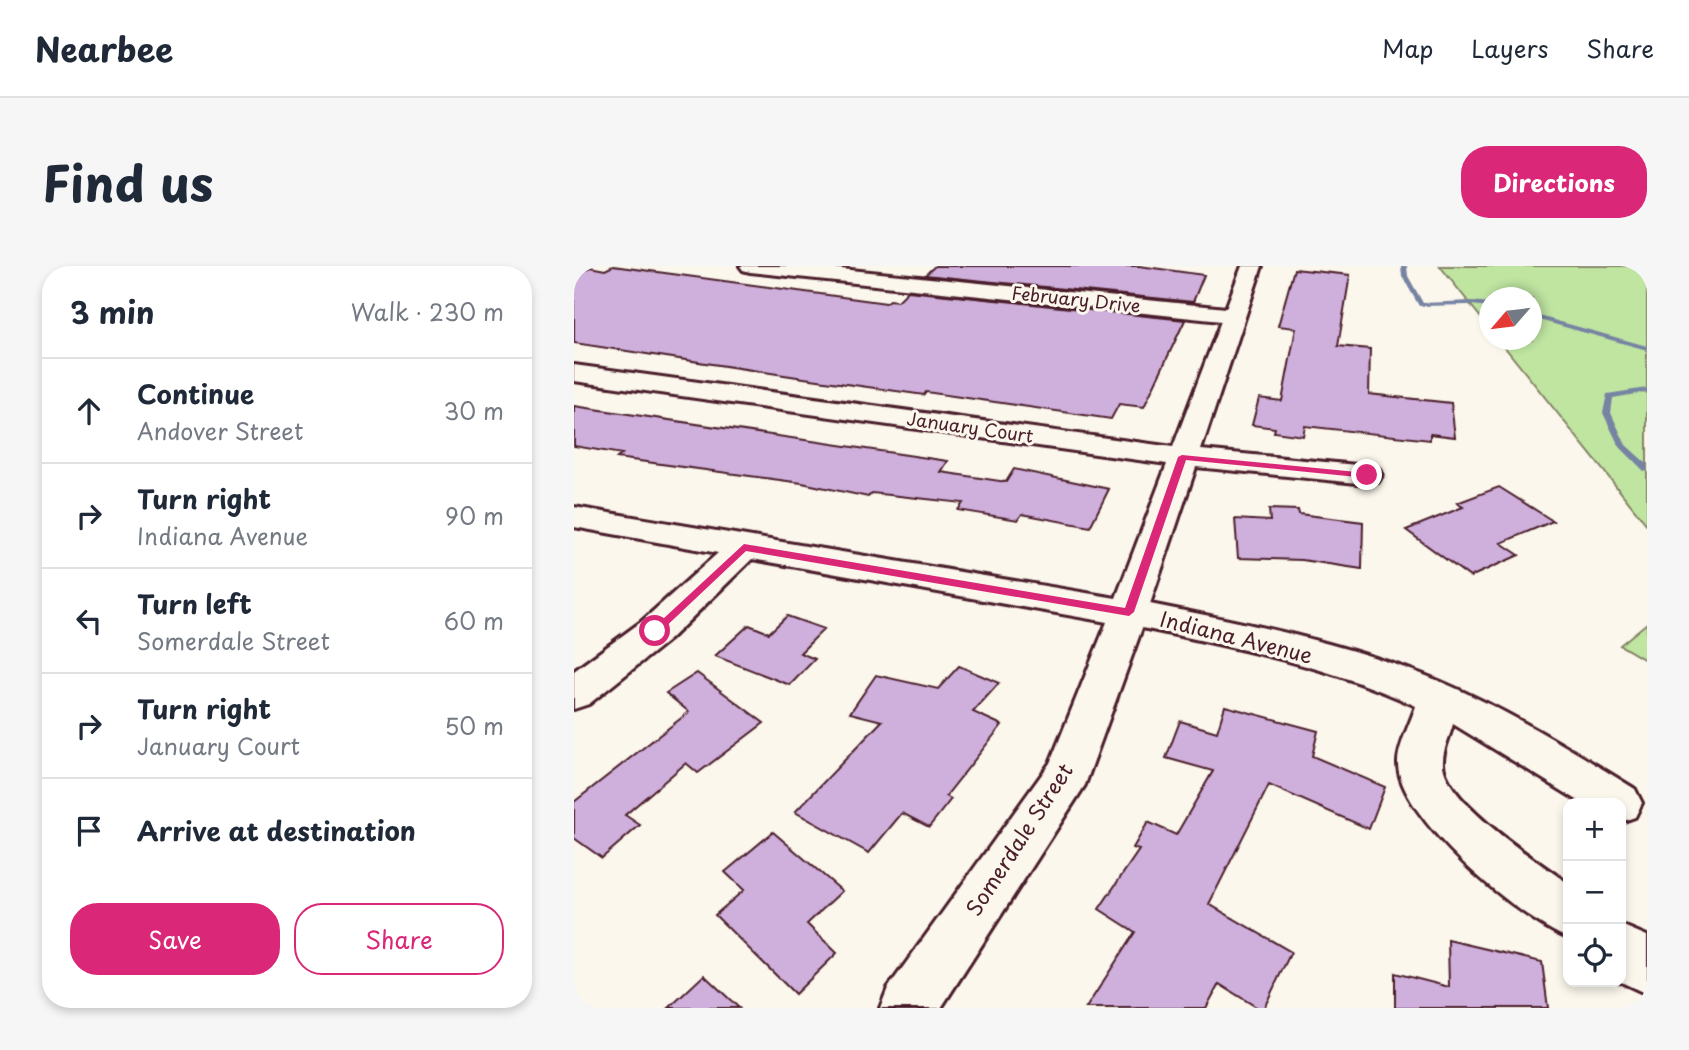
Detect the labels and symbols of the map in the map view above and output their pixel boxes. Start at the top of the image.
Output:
street label: February Drive [1010,278,1142,319]
north arrow [1479,287,1542,350]
street label: January Court [905,404,1035,449]
route end [1351,459,1382,490]
street label: Indiana Avenue [1157,602,1316,670]
route start [639,615,670,646]
street label: Somerdale Street [957,756,1080,922]

